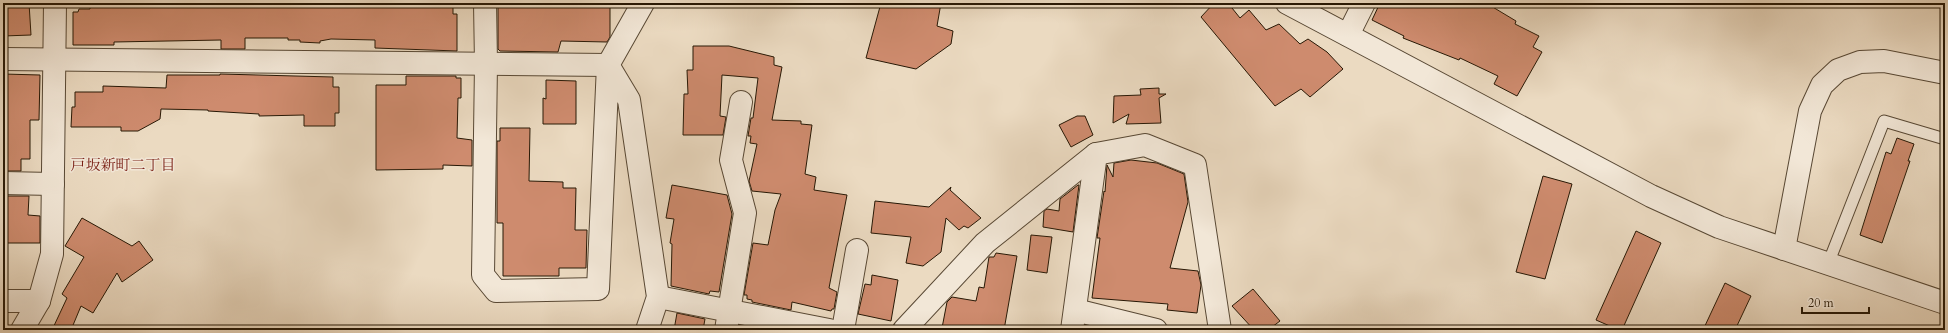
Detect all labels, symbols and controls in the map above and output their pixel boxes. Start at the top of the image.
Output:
district label: 戸坂新町二丁目 [70,155,176,175]
scale bar [1802,289,1869,315]
text: 20 m [1808,295,1835,311]

